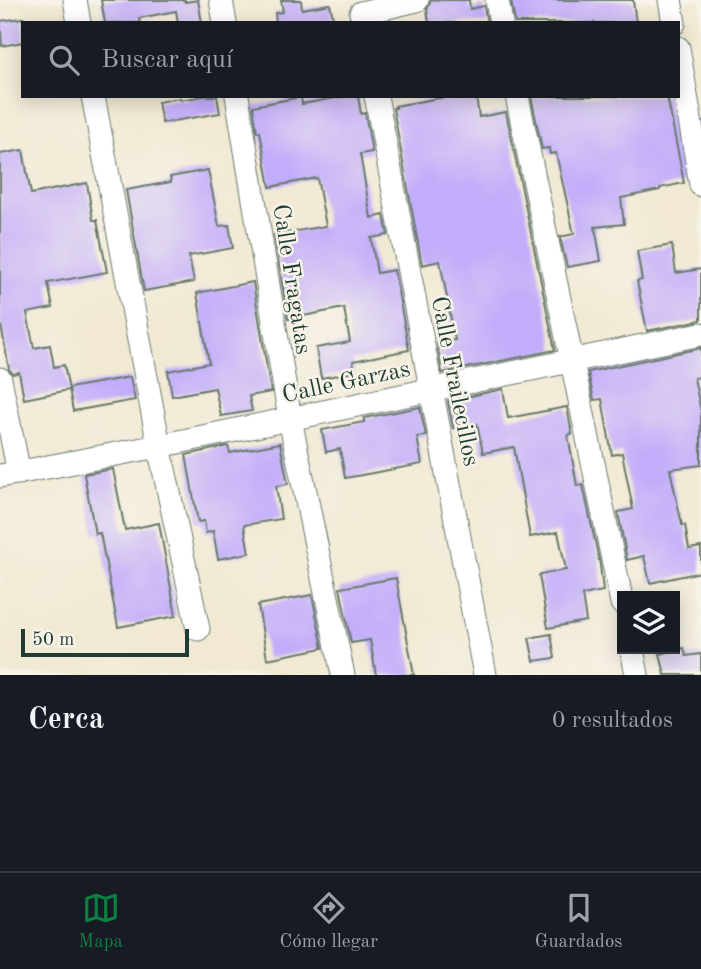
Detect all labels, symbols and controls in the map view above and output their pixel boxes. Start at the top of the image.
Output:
search box [21,21,680,98]
icon: search [45,41,83,79]
text: Buscar aquí [101,47,233,73]
street label: Calle Fragatas [267,202,315,356]
street label: Calle Frailecillos [426,294,482,468]
street label: Calle Garzas [280,358,413,408]
map controls [617,591,680,654]
button: layers [617,591,680,654]
scale bar [21,626,189,658]
text: 50 m [32,631,74,650]
text: Cerca [28,705,104,735]
text: 0 resultados [552,709,673,732]
tab: Mapa [78,889,123,954]
tab: Cómo llegar [280,889,378,954]
tab: Guardados [535,889,623,954]

